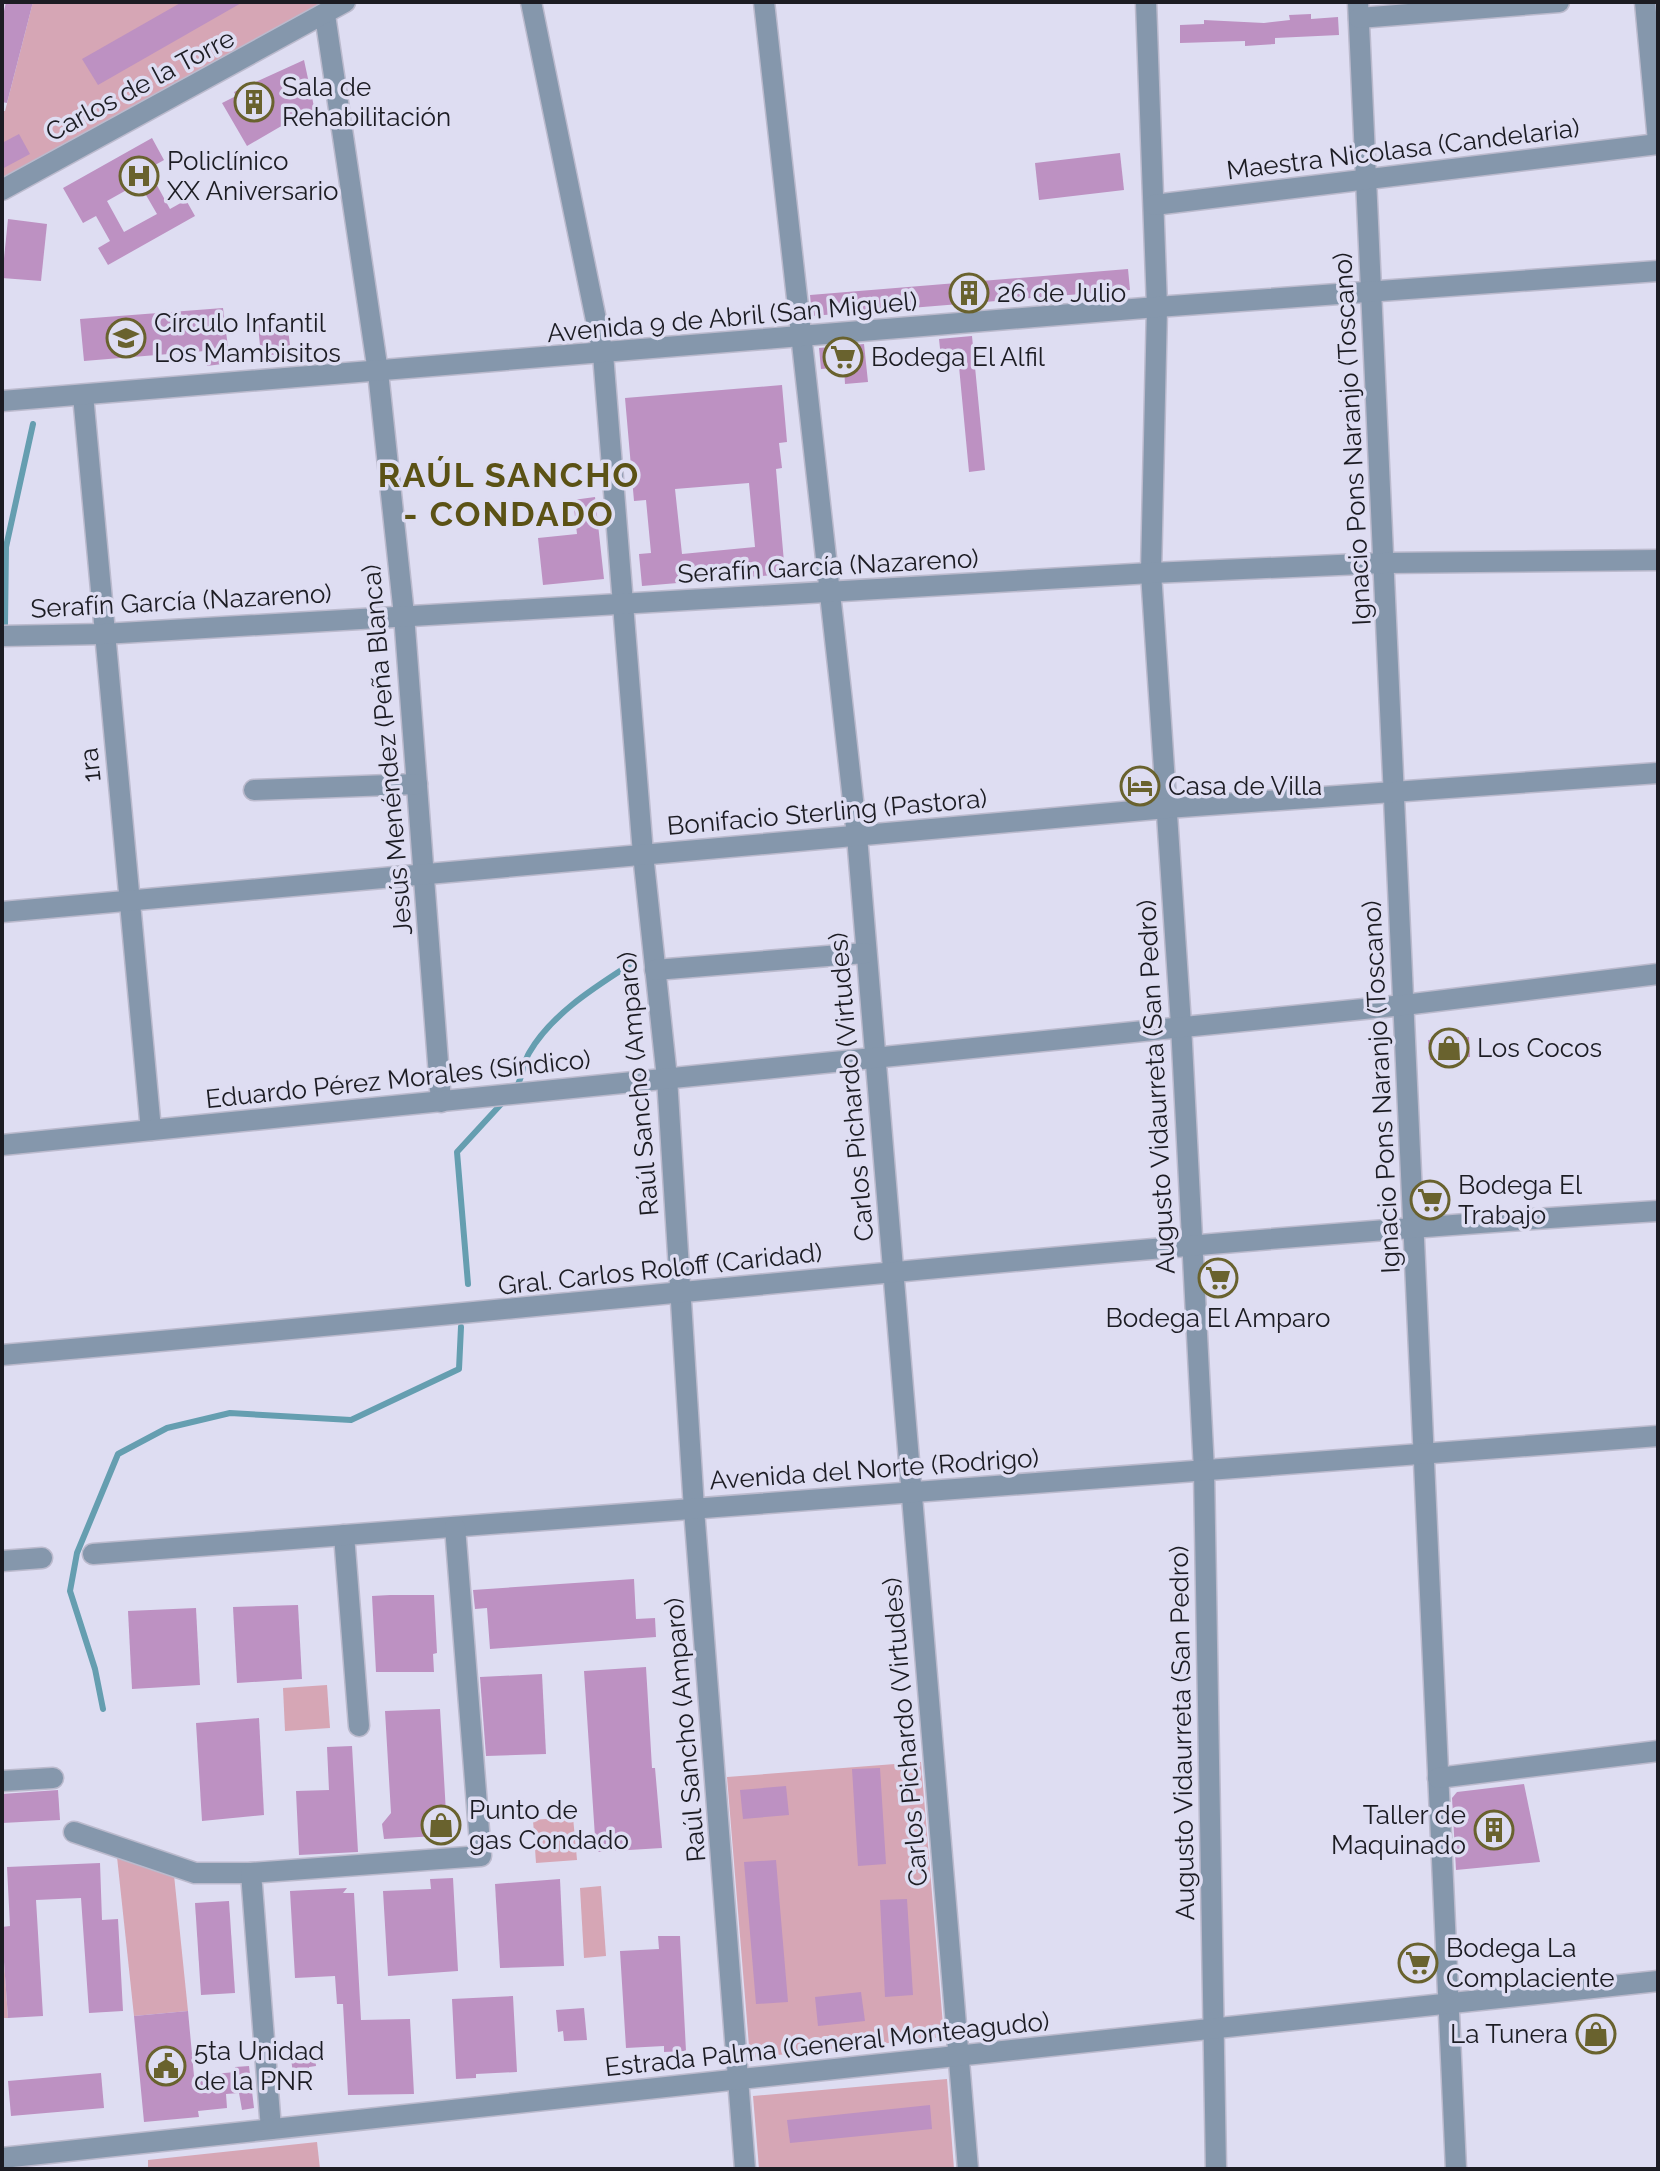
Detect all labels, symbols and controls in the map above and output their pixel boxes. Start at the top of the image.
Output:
street label: Carlos de la Torre [40,23,240,147]
place label: Sala de Rehabilitación [282,72,451,132]
building icon: Sala de Rehabilitación [233,81,275,123]
street label: Maestra Nicolasa (Candelaria) [1225,112,1581,186]
place label: Policlínico XX Aniversario [167,146,339,206]
hospital icon: Policlínico XX Aniversario [118,155,160,197]
street label: Ignacio Pons Naranjo (Toscano) [1327,252,1377,626]
building icon: 26 de Julio [948,272,990,314]
place label: 26 de Julio [997,278,1126,308]
street label: Avenida 9 de Abril (San Miguel) [546,286,918,348]
place label: Círculo Infantil Los Mambisitos [154,308,341,368]
school or university icon: Círculo Infantil Los Mambisitos [105,317,147,359]
supermarket icon: Bodega El Alfil [822,336,864,378]
place label: Bodega El Alfil [871,342,1046,372]
district label: RAÚL SANCHO - CONDADO [378,455,640,534]
street label: Serafín García (Nazareno) [677,543,979,589]
street label: Jesús Menéndez (Peña Blanca) [356,563,418,937]
street label: Serafín García (Nazareno) [30,578,332,624]
street label: 1ra [73,746,107,784]
hotel icon: Casa de Villa [1119,765,1161,807]
place label: Casa de Villa [1168,771,1322,801]
street label: Bonifacio Sterling (Pastora) [666,783,988,841]
street label: Augusto Vidaurreta (San Pedro) [1131,899,1181,1275]
street label: Ignacio Pons Naranjo (Toscano) [1356,900,1406,1274]
street label: Carlos Pichardo (Virtudes) [823,931,879,1243]
street label: Raúl Sancho (Amparo) [611,951,665,1217]
shop icon: Los Cocos [1428,1027,1470,1069]
place label: Los Cocos [1477,1033,1602,1063]
street label: Eduardo Pérez Morales (Síndico) [204,1044,592,1114]
place label: Bodega El Trabajo [1458,1170,1583,1230]
supermarket icon: Bodega El Trabajo [1409,1179,1451,1221]
street label: Gral. Carlos Roloff (Caridad) [496,1237,824,1301]
supermarket icon: Bodega El Amparo [1197,1257,1239,1299]
place label: Bodega El Amparo [1106,1303,1330,1333]
street label: Avenida del Norte (Rodrigo) [708,1443,1040,1495]
street label: Augusto Vidaurreta (San Pedro) [1164,1545,1200,1921]
street label: Carlos Pichardo (Virtudes) [877,1576,933,1888]
street label: Raúl Sancho (Amparo) [658,1597,712,1863]
place label: Punto de gas Condado [469,1795,629,1855]
place label: Taller de Maquinado [1331,1800,1466,1860]
shop icon: Punto de gas Condado [420,1804,462,1846]
building icon: Taller de Maquinado [1473,1809,1515,1851]
place label: Bodega La Complaciente [1446,1933,1614,1993]
supermarket icon: Bodega La Complaciente [1397,1942,1439,1984]
street label: Estrada Palma (General Monteagudo) [603,2006,1051,2082]
shop icon: La Tunera [1575,2013,1617,2055]
place label: La Tunera [1450,2019,1568,2049]
place label: 5ta Unidad de la PNR [194,2036,325,2096]
public building icon: 5ta Unidad de la PNR [145,2045,187,2087]

